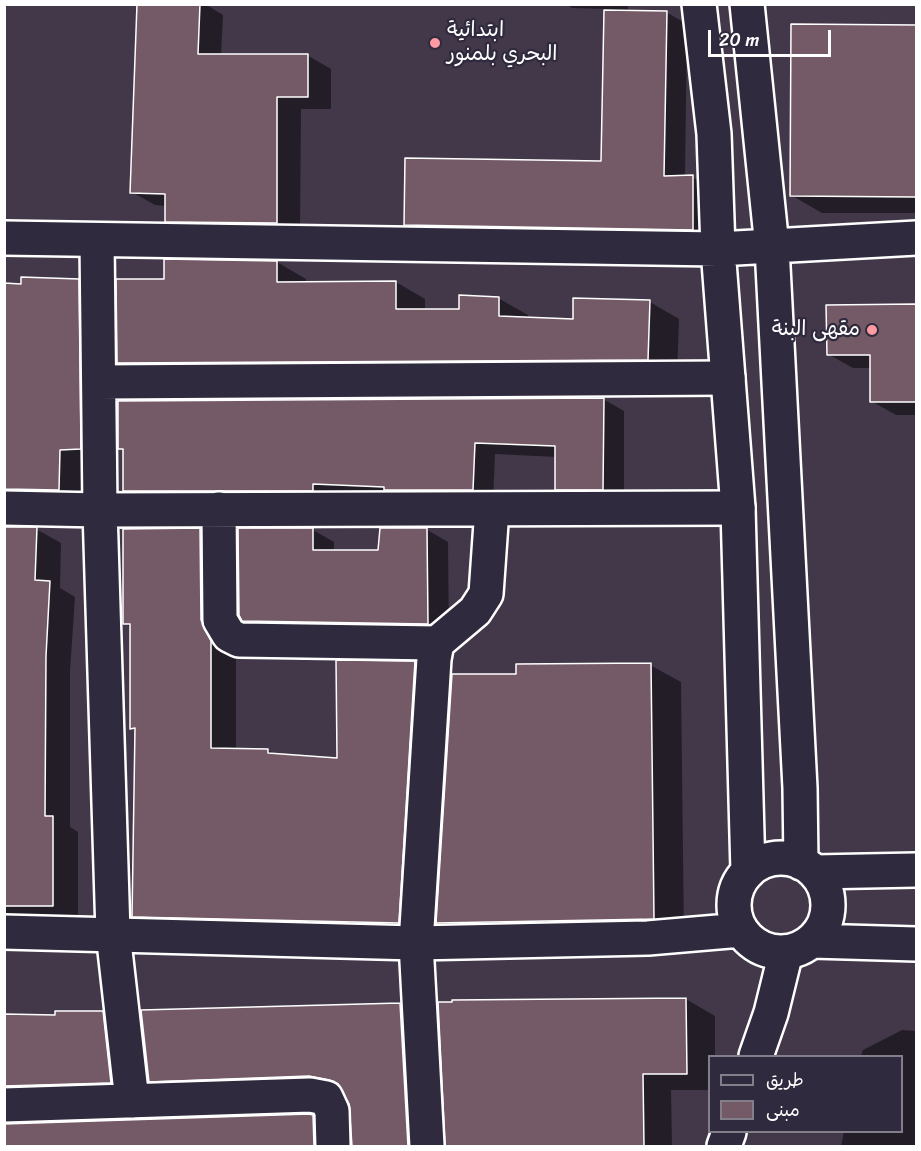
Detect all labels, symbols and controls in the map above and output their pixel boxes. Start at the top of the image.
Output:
place label: ابتدائية البحري بلمنور [447,18,558,68]
scale bar [711,18,834,56]
text: 20 m [719,24,759,56]
marker: ابتدائية البحري بلمنور [428,36,442,50]
place label: مقهى البنة [772,317,860,343]
marker: مقهى البنة [865,323,879,337]
legend [708,1055,903,1133]
text: طريق [766,1064,804,1096]
text: مبنى [766,1094,800,1126]

